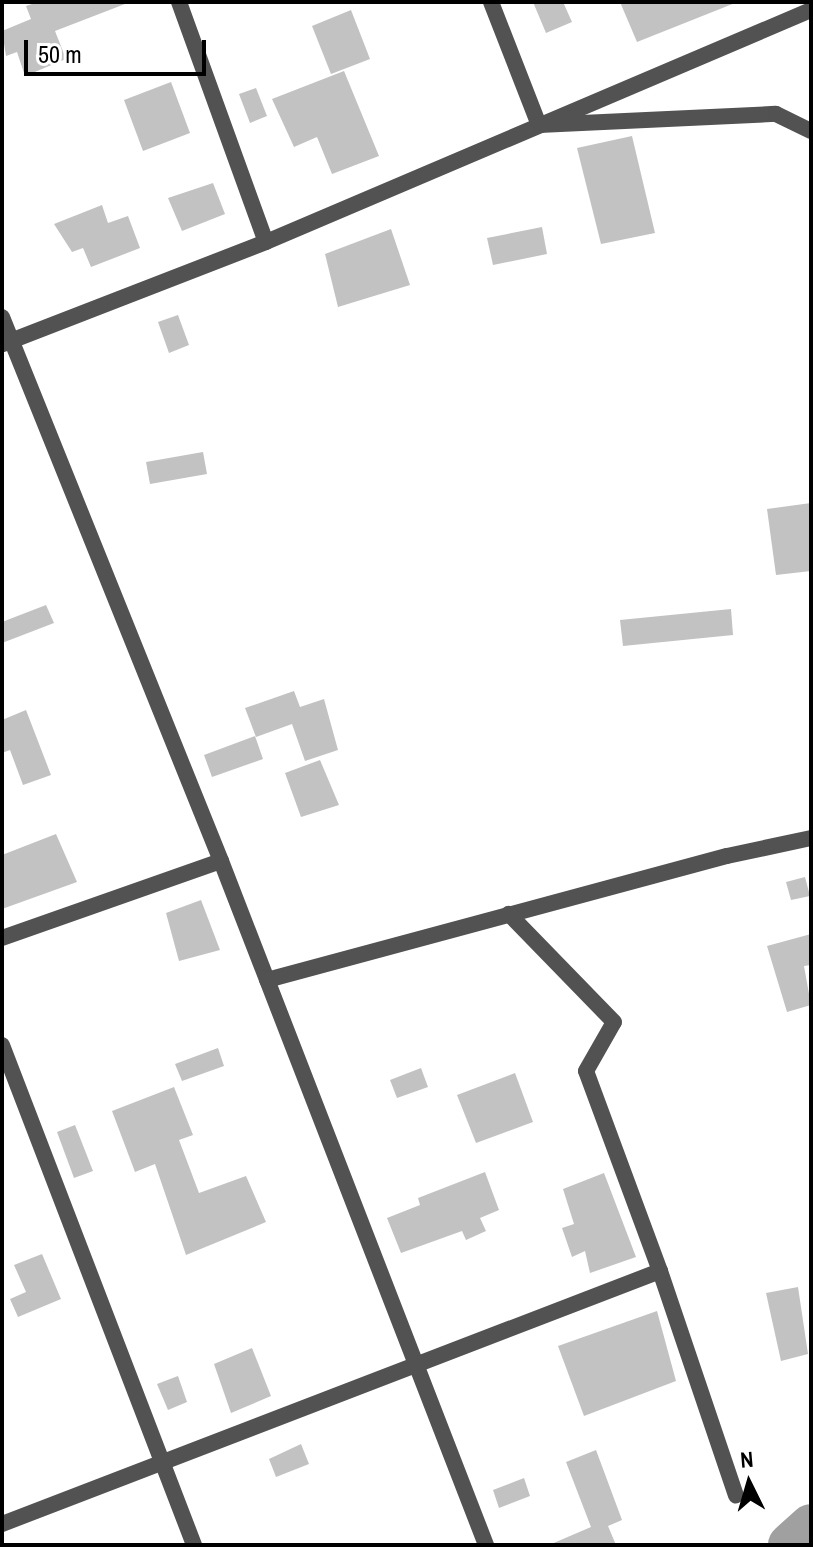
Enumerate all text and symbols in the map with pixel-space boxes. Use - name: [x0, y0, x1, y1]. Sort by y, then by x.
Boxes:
- scale bar: [28, 24, 210, 74]
- text: 50 m: [38, 38, 82, 70]
- north arrow: [709, 1443, 789, 1523]
- text: N: [739, 1444, 755, 1475]

